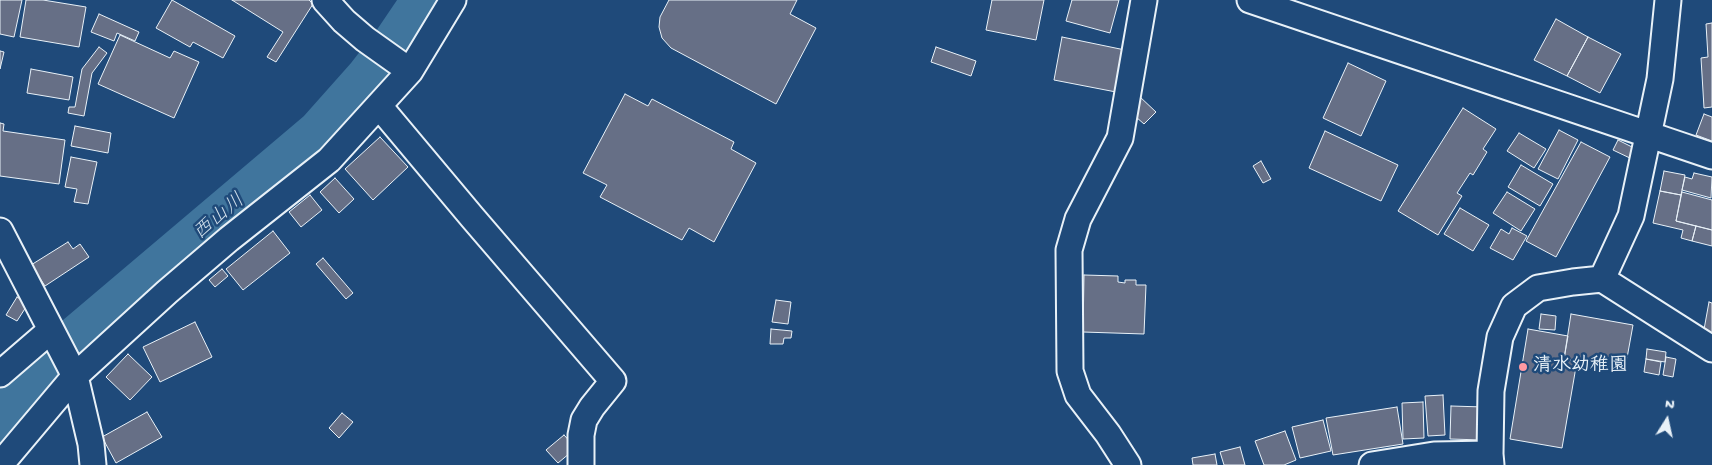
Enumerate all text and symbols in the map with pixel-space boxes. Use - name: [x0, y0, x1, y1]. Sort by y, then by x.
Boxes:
- water label: 西山川: [189, 190, 251, 246]
- place label: 清水幼稚園: [1533, 356, 1628, 378]
- marker: 清水幼稚園: [1517, 361, 1529, 373]
- north arrow: [1642, 395, 1692, 445]
- text: N: [1664, 396, 1676, 414]

